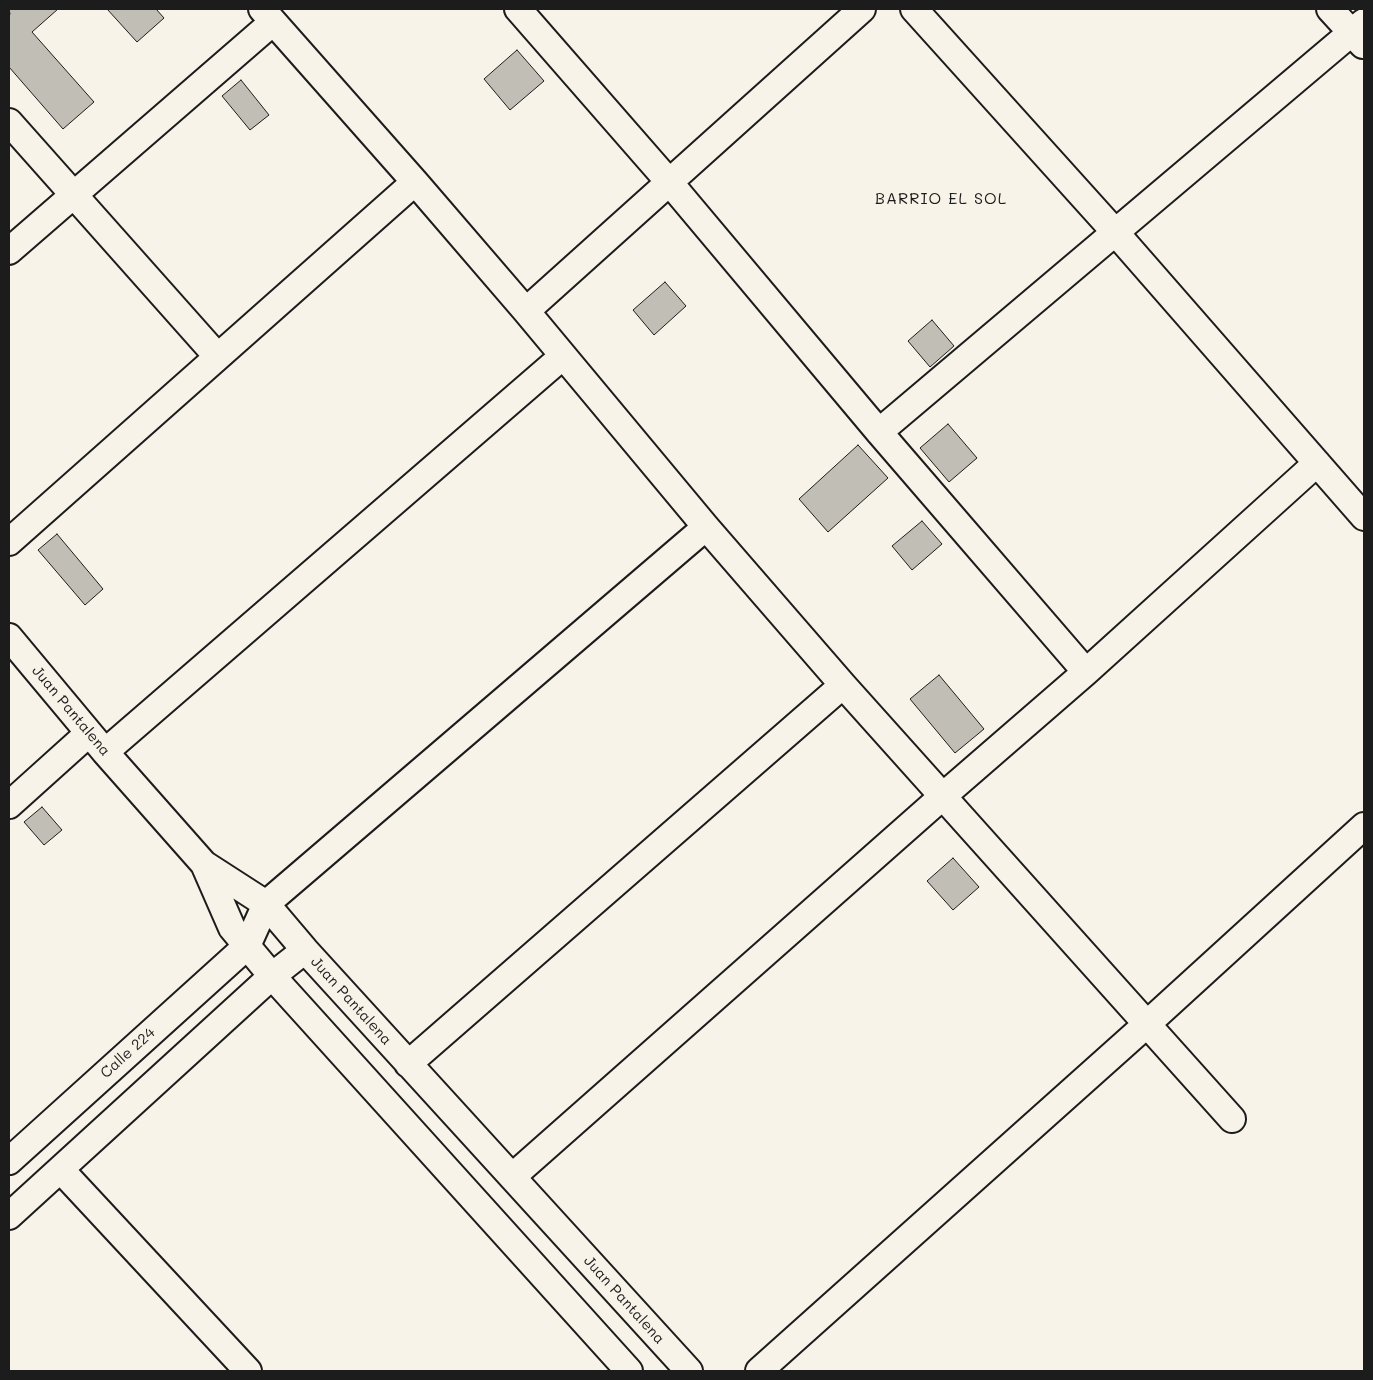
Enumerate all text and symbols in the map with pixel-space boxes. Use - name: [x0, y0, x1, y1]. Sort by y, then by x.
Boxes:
- district label: BARRIO EL SOL: [873, 189, 1009, 209]
- street label: Juan Pantalena: [28, 662, 114, 760]
- street label: Juan Pantalena: [307, 953, 395, 1049]
- street label: Calle 224: [97, 1024, 159, 1082]
- street label: Juan Pantalena: [580, 1252, 668, 1348]

